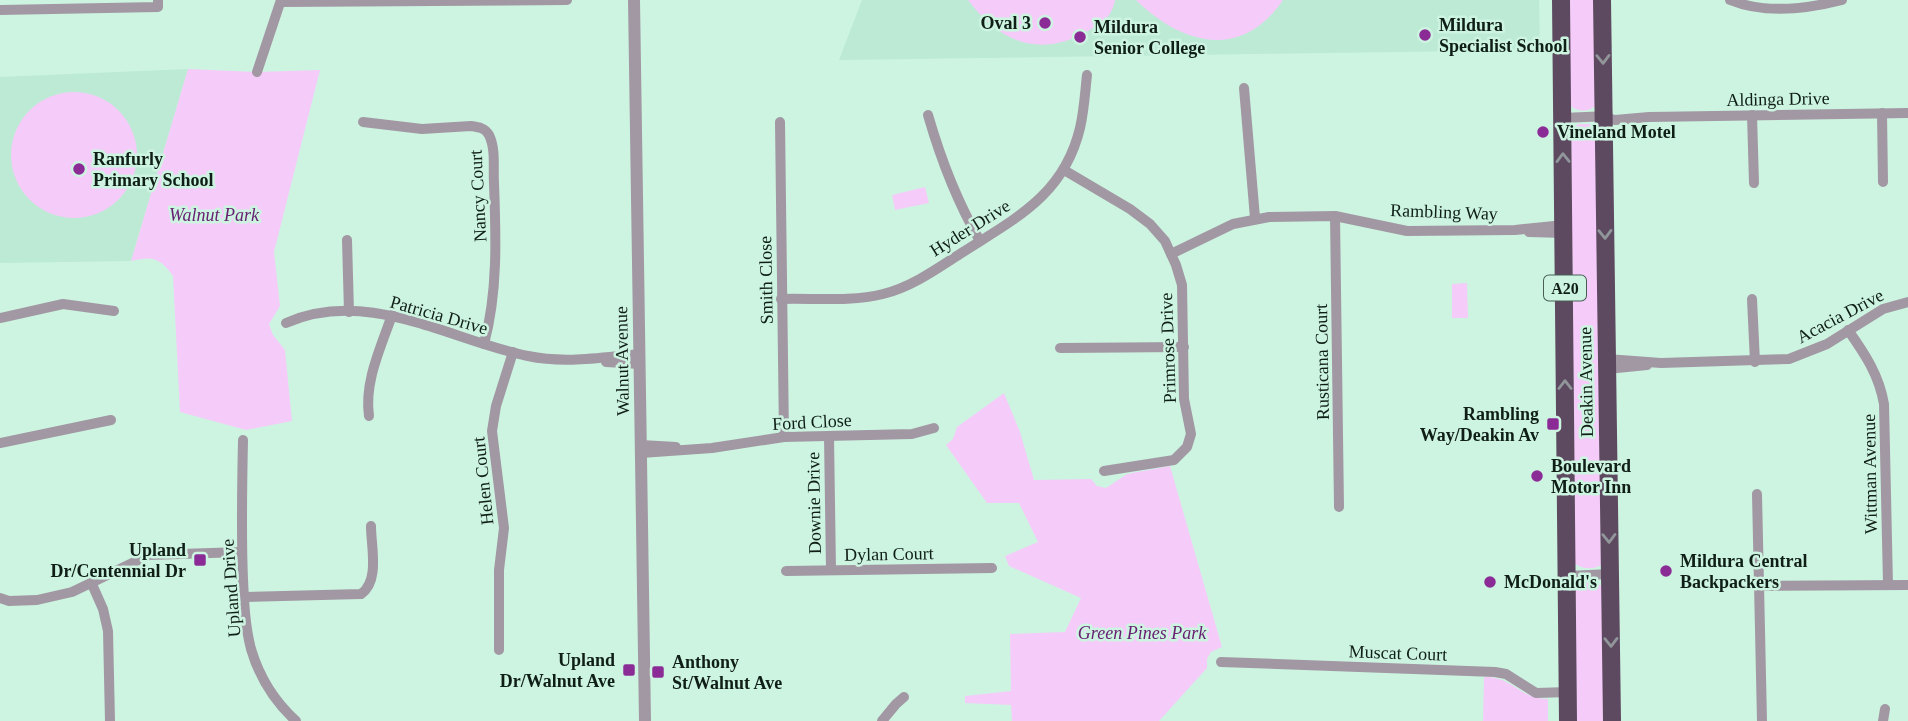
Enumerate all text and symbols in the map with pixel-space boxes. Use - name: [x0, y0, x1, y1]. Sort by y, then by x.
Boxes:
- place label: Oval 3: [980, 13, 1031, 33]
- marker: Oval 3: [1037, 15, 1053, 31]
- place label: Mildura Specialist School: [1439, 15, 1568, 56]
- place label: Mildura Senior College: [1094, 17, 1205, 58]
- marker: Mildura Specialist School: [1417, 27, 1433, 43]
- marker: Mildura Senior College: [1072, 29, 1088, 45]
- one-way arrow: [1595, 53, 1610, 64]
- street label: Aldinga Drive: [1726, 88, 1830, 110]
- place label: Vineland Motel: [1557, 122, 1676, 142]
- marker: Vineland Motel: [1535, 124, 1551, 140]
- place label: Ranfurly Primary School: [93, 149, 213, 190]
- street label: Nancy Court: [466, 149, 490, 243]
- one-way arrow: [1555, 152, 1571, 163]
- marker: Ranfurly Primary School: [71, 161, 87, 177]
- street label: Hyder Drive: [926, 196, 1014, 260]
- street label: Rambling Way: [1390, 200, 1498, 224]
- park label: Walnut Park: [169, 205, 260, 225]
- one-way arrow: [1597, 230, 1613, 240]
- street label: Smith Close: [755, 236, 777, 324]
- road number: A20: [1544, 276, 1586, 300]
- street label: Acacia Drive: [1793, 285, 1887, 347]
- street label: Patricia Drive: [388, 292, 490, 338]
- street label: Primrose Drive: [1156, 292, 1180, 404]
- street label: Rusticana Court: [1311, 304, 1333, 420]
- street label: Walnut Avenue: [611, 306, 633, 416]
- street label: Deakin Avenue: [1575, 327, 1597, 437]
- one-way arrow: [1557, 380, 1573, 390]
- place label: Rambling Way/Deakin Av: [1420, 404, 1539, 445]
- street label: Ford Close: [772, 410, 852, 434]
- street label: Wittman Avenue: [1859, 414, 1881, 534]
- marker: Rambling Way/Deakin Av: [1545, 416, 1561, 432]
- street label: Helen Court: [468, 436, 498, 526]
- street label: Downie Drive: [803, 452, 825, 554]
- place label: Boulevard Motor Inn: [1551, 456, 1631, 497]
- marker: Boulevard Motor Inn: [1529, 468, 1545, 484]
- one-way arrow: [1601, 534, 1617, 544]
- street label: Upland Drive: [218, 538, 244, 638]
- place label: Upland Dr/Centennial Dr: [51, 540, 186, 581]
- street label: Dylan Court: [844, 543, 934, 565]
- place label: Mildura Central Backpackers: [1680, 551, 1808, 592]
- marker: Upland Dr/Centennial Dr: [192, 552, 208, 568]
- marker: Mildura Central Backpackers: [1658, 563, 1674, 579]
- place label: McDonald's: [1504, 572, 1597, 592]
- marker: McDonald's: [1482, 574, 1498, 590]
- park label: Green Pines Park: [1078, 623, 1207, 643]
- one-way arrow: [1603, 638, 1619, 648]
- street label: Muscat Court: [1348, 641, 1448, 665]
- place label: Upland Dr/Walnut Ave: [500, 650, 615, 691]
- place label: Anthony St/Walnut Ave: [672, 652, 782, 693]
- marker: Upland Dr/Walnut Ave: [621, 662, 637, 678]
- marker: Anthony St/Walnut Ave: [650, 664, 666, 680]

